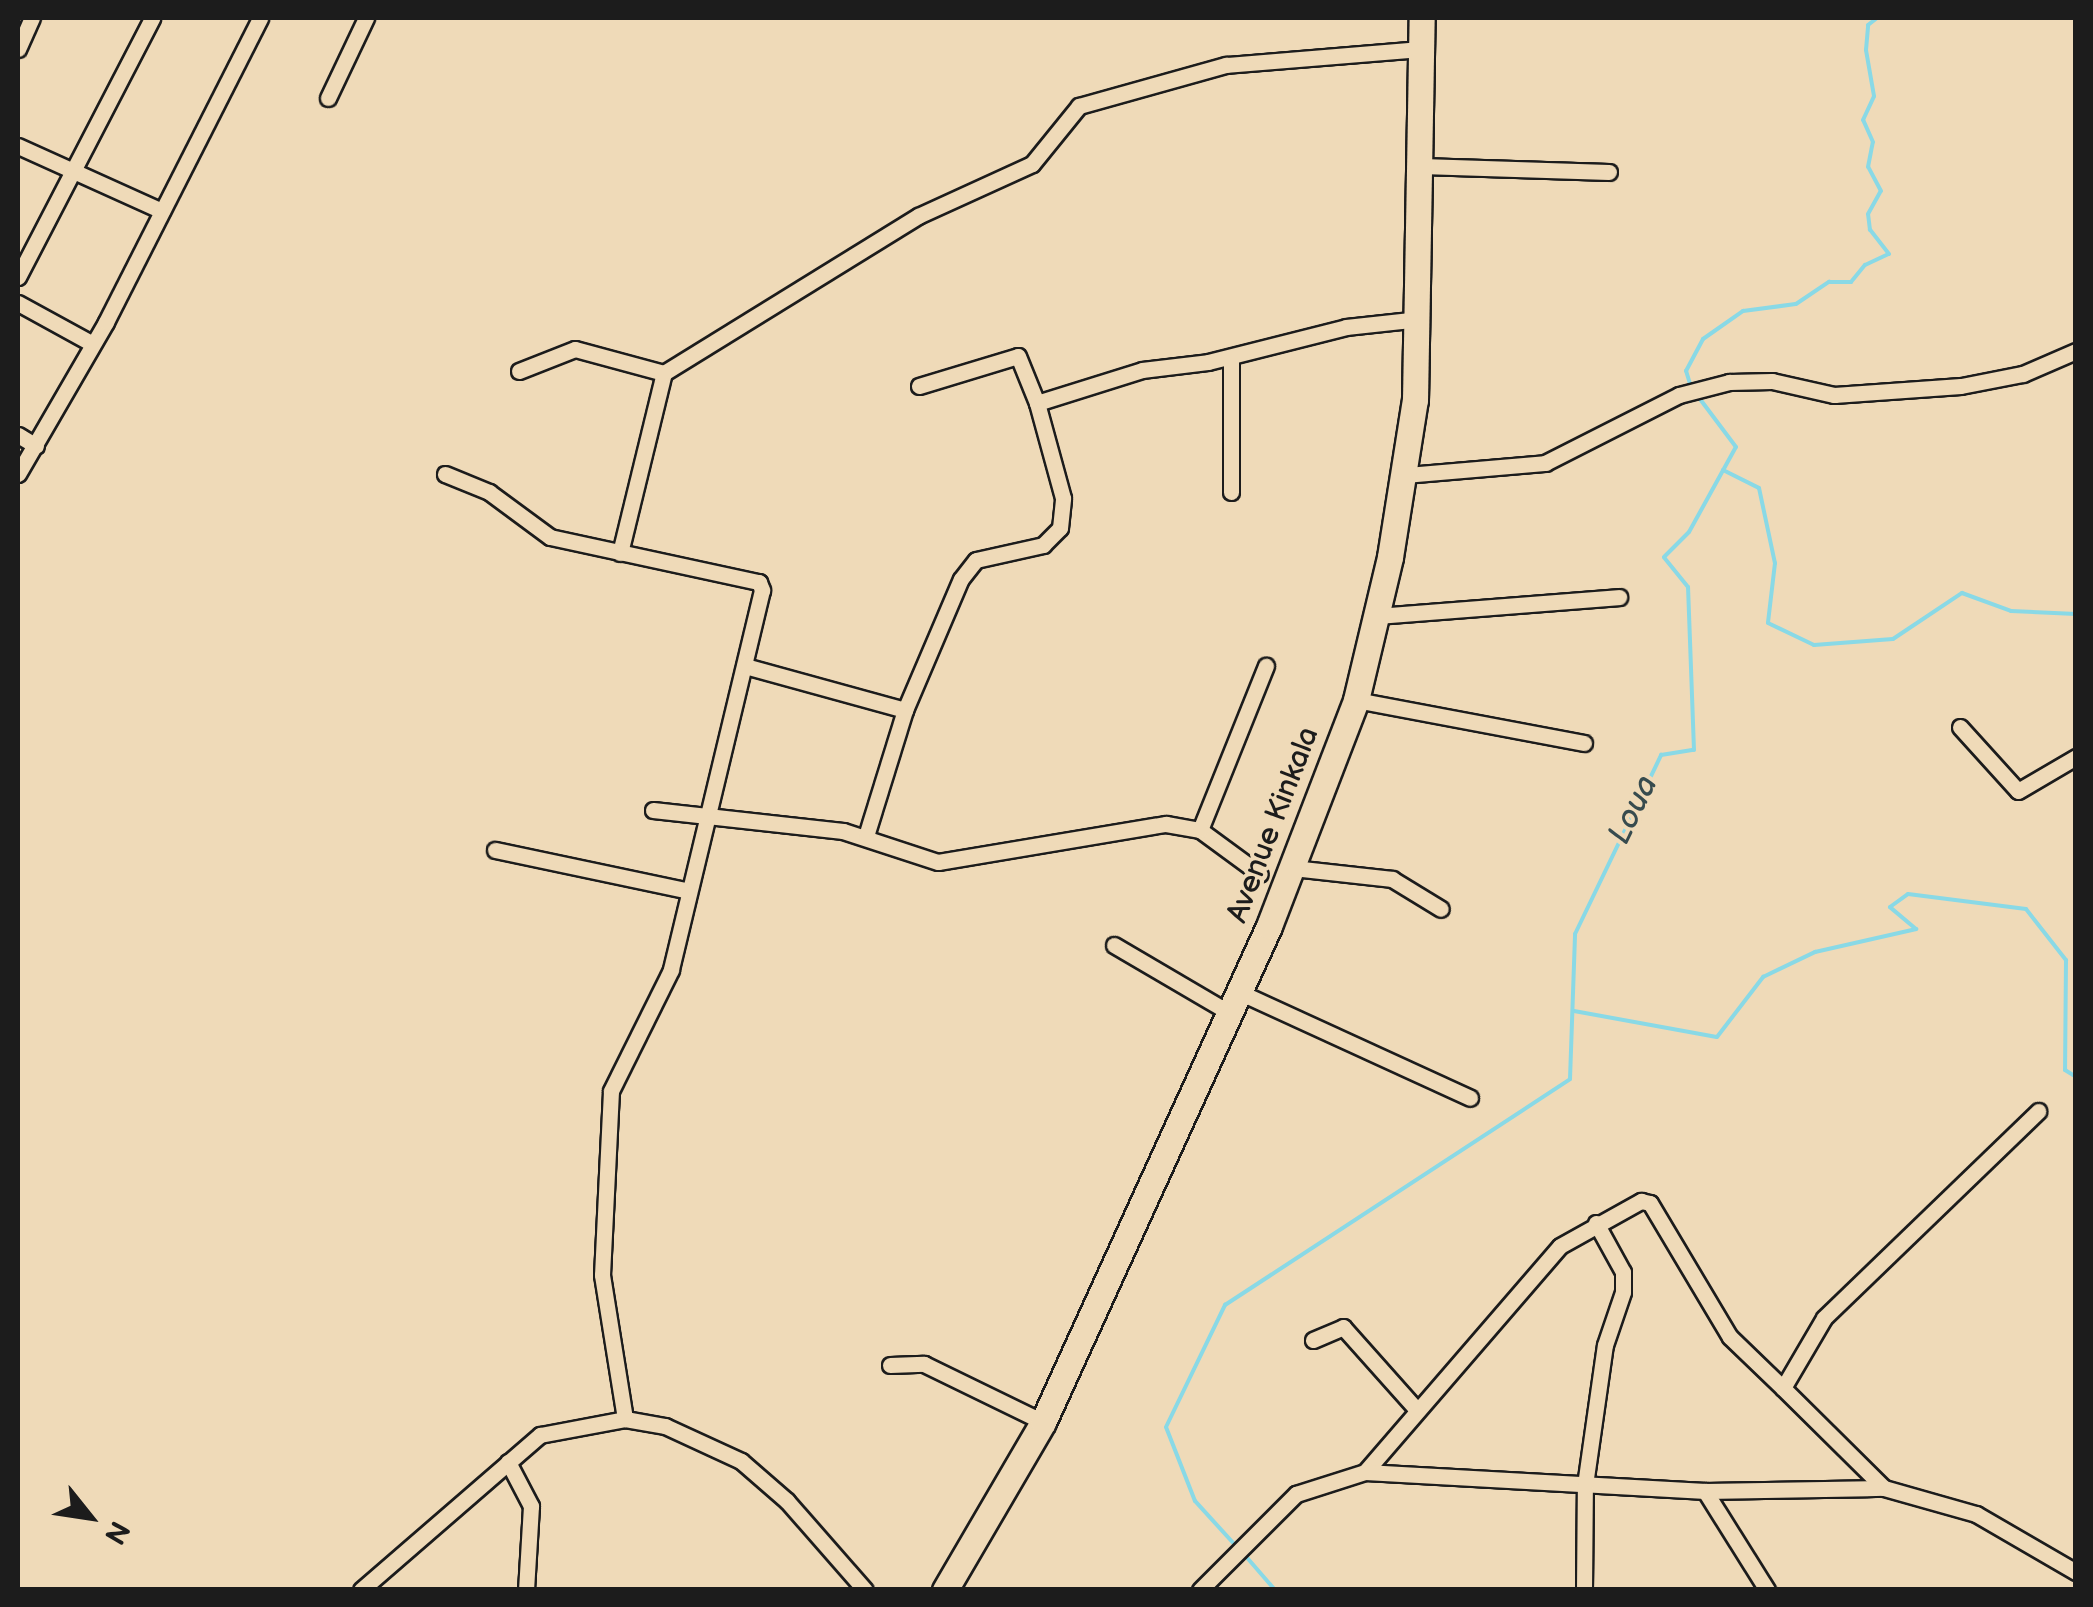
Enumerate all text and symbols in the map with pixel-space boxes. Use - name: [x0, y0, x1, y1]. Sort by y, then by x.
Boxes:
- street label: Avenue Kinkala: [1219, 722, 1327, 928]
- water label: Loua: [1601, 769, 1667, 851]
- north arrow: [40, 1467, 140, 1567]
- text: N: [97, 1515, 136, 1550]

